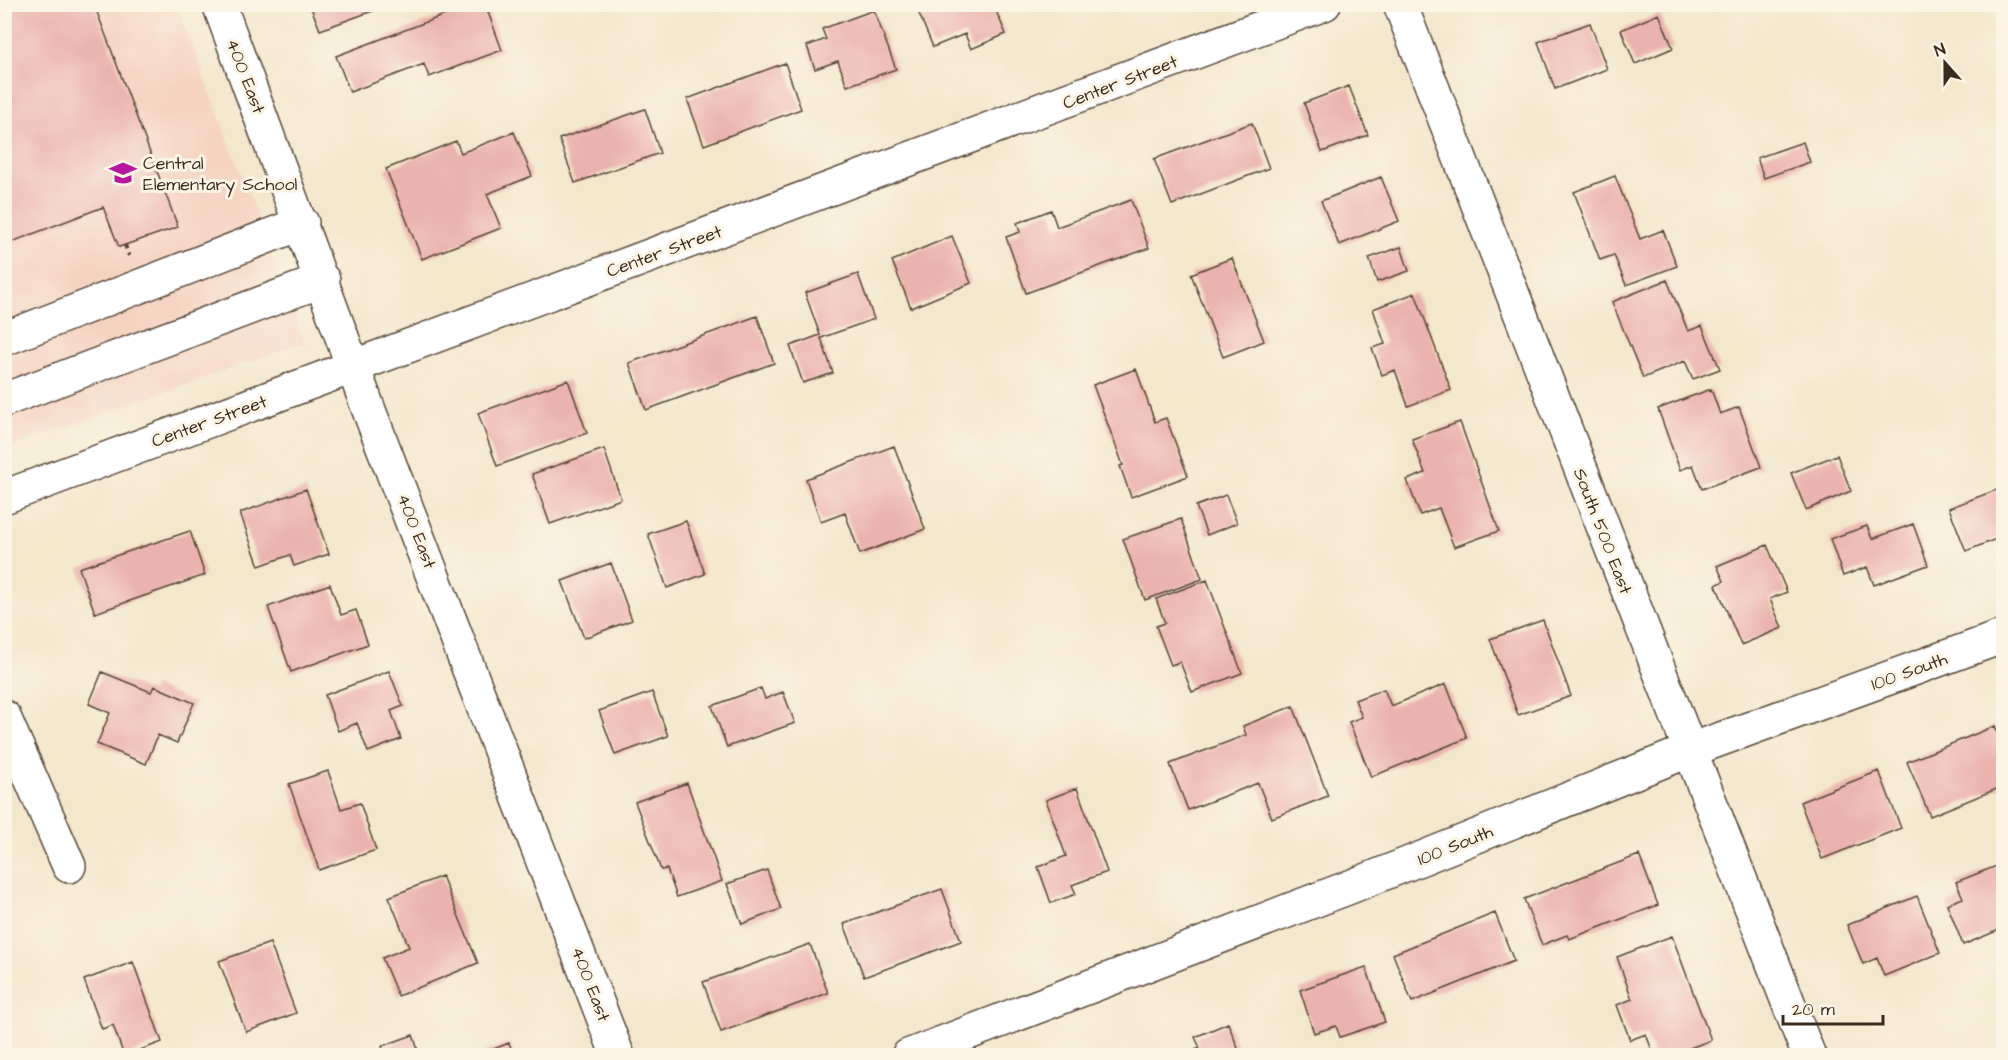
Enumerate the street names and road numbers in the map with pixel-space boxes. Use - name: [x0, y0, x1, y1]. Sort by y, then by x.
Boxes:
- street label: 400 East: [220, 35, 271, 118]
- street label: Center Street: [1059, 49, 1182, 116]
- street label: Center Street: [603, 219, 726, 284]
- street label: Center Street: [148, 389, 271, 454]
- street label: South 500 East: [1567, 465, 1638, 598]
- street label: 400 East: [391, 490, 442, 573]
- street label: 100 South: [1868, 646, 1951, 697]
- street label: 100 South: [1414, 819, 1497, 872]
- street label: 400 East: [565, 943, 616, 1026]

